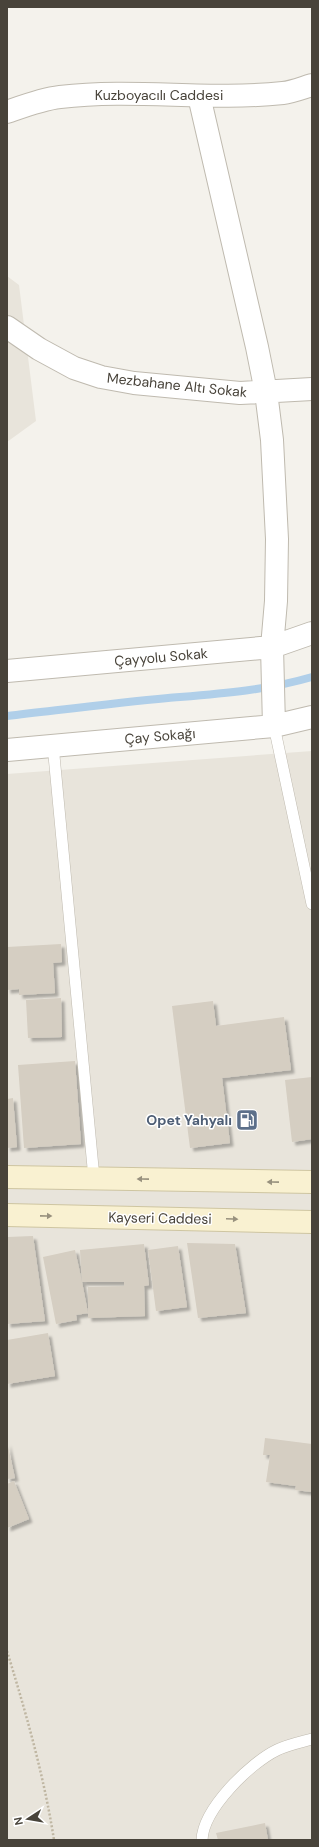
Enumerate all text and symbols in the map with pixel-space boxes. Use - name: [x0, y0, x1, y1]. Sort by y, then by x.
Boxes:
- street label: Kuzboyacılı Caddesi: [95, 86, 223, 104]
- street label: Mezbahane Altı Sokak: [106, 369, 248, 401]
- street label: Çayyolu Sokak: [114, 644, 208, 670]
- street label: Çay Sokağı: [124, 724, 196, 748]
- fuel station icon: Opet Yahyalı: [234, 1107, 260, 1133]
- place label: Opet Yahyalı: [146, 1111, 232, 1129]
- one-way arrow: [136, 1176, 149, 1182]
- one-way arrow: [266, 1179, 279, 1185]
- street label: Kayseri Caddesi: [108, 1208, 212, 1228]
- one-way arrow: [40, 1212, 52, 1219]
- one-way arrow: [226, 1216, 239, 1222]
- north arrow: [8, 1799, 48, 1839]
- text: N: [11, 1816, 26, 1826]

